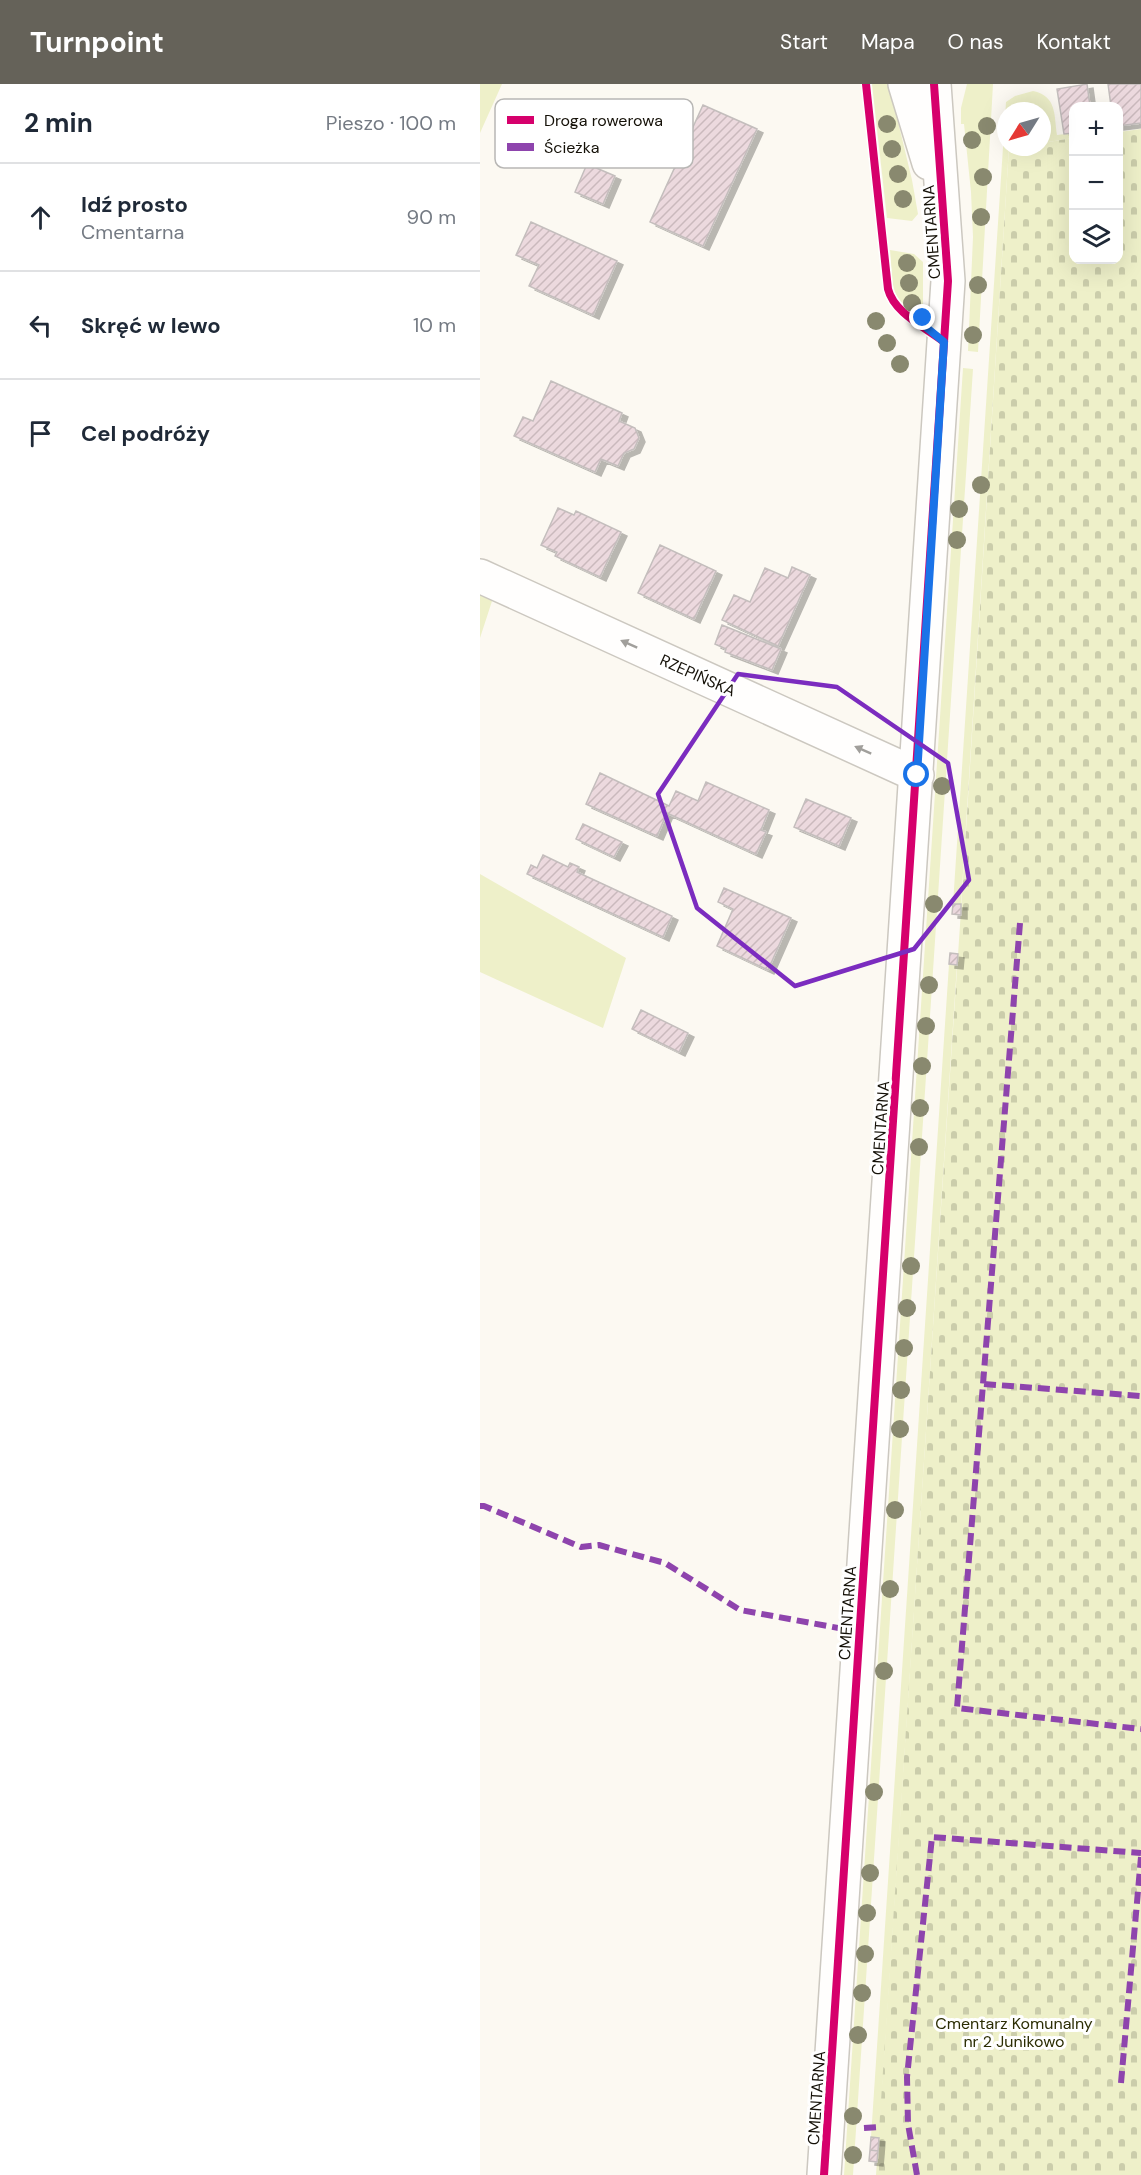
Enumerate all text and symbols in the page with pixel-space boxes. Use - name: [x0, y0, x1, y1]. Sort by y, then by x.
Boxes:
- text: Turnpoint: [30, 24, 164, 61]
- text: Start: [780, 28, 828, 56]
- text: Mapa: [861, 28, 915, 56]
- text: O nas: [948, 28, 1003, 56]
- text: Kontakt: [1036, 28, 1111, 56]
- legend: [495, 99, 693, 168]
- north arrow: [997, 102, 1051, 156]
- map controls: [1069, 102, 1123, 264]
- button: +: [1069, 102, 1123, 156]
- text: 2 min: [24, 106, 93, 140]
- text: Pieszo · 100 m: [326, 110, 456, 136]
- text: Droga rowerowa: [544, 110, 663, 131]
- text: Ścieżka: [544, 137, 599, 158]
- button: −: [1069, 156, 1123, 210]
- street label: CMENTARNA: [918, 184, 945, 280]
- text: Idź prosto: [81, 190, 188, 219]
- icon: ahead: [24, 201, 57, 234]
- text: 90 m: [407, 204, 456, 230]
- button: layers: [1069, 210, 1123, 264]
- text: Cmentarna: [81, 219, 184, 245]
- route end: [909, 304, 935, 330]
- icon: left: [24, 309, 57, 342]
- text: Skręć w lewo: [81, 311, 221, 340]
- text: 10 m: [413, 312, 456, 338]
- icon: arrive: [24, 417, 57, 450]
- text: Cel podróży: [81, 419, 210, 448]
- one-way arrow: [620, 639, 637, 648]
- street label: RZEPIŃSKA: [657, 649, 739, 702]
- one-way arrow: [855, 746, 872, 755]
- route start: [903, 761, 929, 787]
- street label: CMENTARNA: [867, 1080, 894, 1176]
- street label: CMENTARNA: [834, 1565, 861, 1661]
- park label: Cmentarz Komunalny nr 2 Junikowo: [935, 2013, 1093, 2052]
- street label: CMENTARNA: [803, 2050, 830, 2146]

